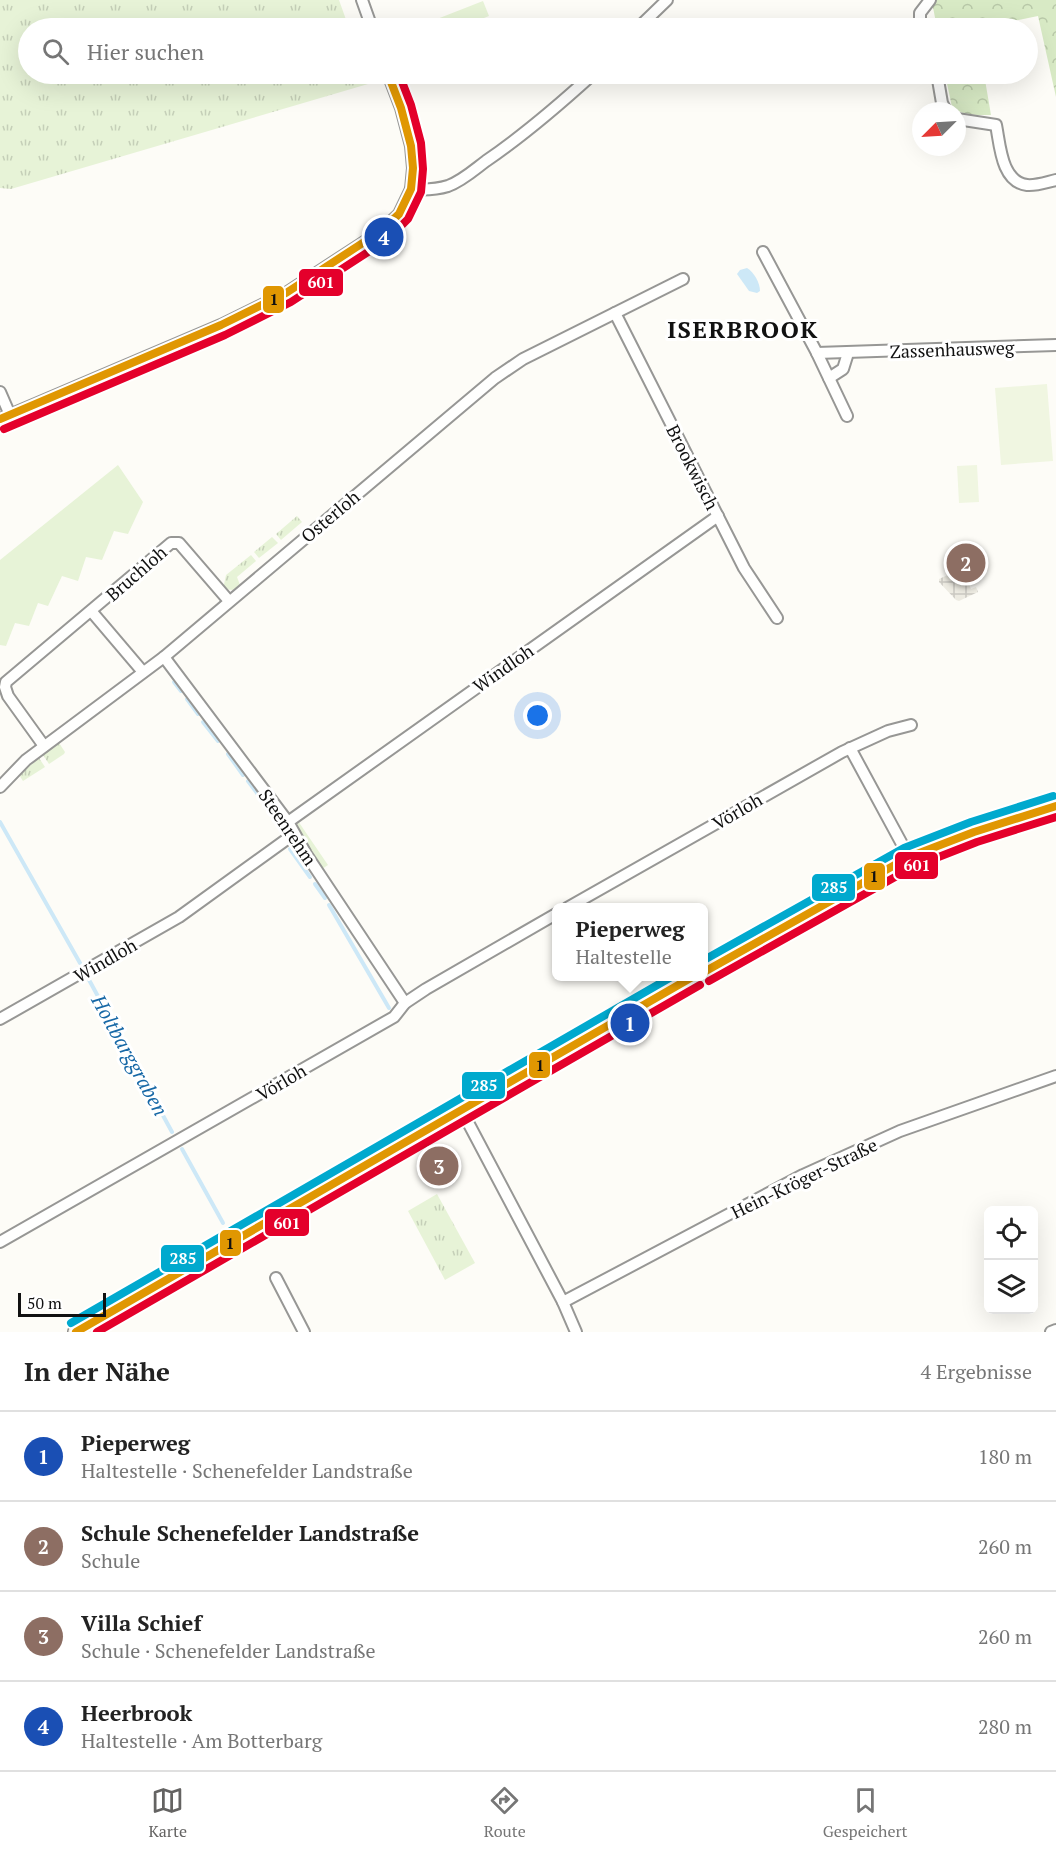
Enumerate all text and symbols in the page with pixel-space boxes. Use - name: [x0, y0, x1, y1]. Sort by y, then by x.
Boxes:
- search box: [18, 18, 1038, 84]
- icon: search: [39, 35, 72, 68]
- text: Hier suchen: [87, 37, 204, 66]
- north arrow: [912, 102, 966, 156]
- pin: 4: [364, 214, 404, 260]
- line badge: 601: [298, 268, 344, 297]
- text: 601: [307, 271, 335, 293]
- line badge: 1: [262, 285, 285, 314]
- text: 1: [269, 288, 279, 310]
- district label: ISERBROOK: [667, 313, 819, 345]
- street label: Zassenhausweg: [889, 335, 1015, 363]
- street label: Brookwisch: [661, 420, 725, 514]
- street label: Osterloh: [296, 484, 365, 548]
- street label: Bruchloh: [100, 540, 172, 606]
- pin: 2: [946, 540, 986, 586]
- street label: Windloh: [468, 638, 538, 698]
- your location: [523, 701, 552, 730]
- street label: Steenrehm: [254, 784, 323, 870]
- street label: Vörloh: [708, 787, 767, 835]
- line badge: 601: [894, 851, 939, 880]
- text: 601: [903, 854, 931, 876]
- line badge: 1: [863, 862, 886, 891]
- text: 1: [869, 865, 879, 887]
- line badge: 285: [811, 873, 856, 902]
- text: 285: [820, 876, 848, 898]
- popup: [552, 903, 708, 981]
- text: Pieperweg: [575, 914, 685, 943]
- street label: Windloh: [69, 932, 141, 988]
- text: Haltestelle: [575, 943, 672, 970]
- water label: Holtbarggraben: [85, 989, 175, 1121]
- pin: 1: [610, 1000, 650, 1046]
- line badge: 1: [528, 1051, 551, 1079]
- text: 1: [535, 1054, 545, 1076]
- street label: Vörloh: [252, 1058, 311, 1106]
- line badge: 285: [461, 1071, 506, 1100]
- text: 285: [470, 1074, 498, 1096]
- street label: Hein-Kröger-Straße: [727, 1132, 881, 1224]
- pin: 3: [420, 1144, 458, 1188]
- map controls: [984, 1206, 1038, 1314]
- button: locate: [984, 1206, 1038, 1260]
- line badge: 601: [264, 1208, 310, 1237]
- text: 601: [273, 1212, 301, 1234]
- line badge: 1: [219, 1229, 242, 1257]
- text: 1: [225, 1232, 235, 1254]
- line badge: 285: [160, 1244, 205, 1273]
- text: 285: [169, 1247, 197, 1269]
- button: layers: [984, 1260, 1038, 1314]
- scale bar: [18, 1290, 106, 1318]
- text: 50 m: [27, 1292, 62, 1314]
- text: In der Nähe: [24, 1354, 170, 1388]
- text: 4 Ergebnisse: [920, 1358, 1032, 1385]
- text: Pieperweg: [81, 1428, 190, 1457]
- text: 1: [38, 1443, 49, 1470]
- text: 180 m: [978, 1443, 1032, 1470]
- text: Haltestelle · Schenefelder Landstraße: [81, 1457, 413, 1484]
- text: Schule Schenefelder Landstraße: [81, 1518, 419, 1547]
- text: 2: [38, 1533, 49, 1560]
- text: 260 m: [978, 1533, 1032, 1560]
- text: Schule: [81, 1547, 140, 1574]
- text: Villa Schief: [81, 1608, 202, 1637]
- text: 3: [38, 1623, 49, 1650]
- text: 260 m: [978, 1623, 1032, 1650]
- text: Schule · Schenefelder Landstraße: [81, 1637, 376, 1664]
- text: Heerbrook: [81, 1698, 192, 1727]
- text: 4: [38, 1713, 49, 1740]
- text: 280 m: [978, 1713, 1032, 1740]
- text: Haltestelle · Am Botterbarg: [81, 1727, 322, 1754]
- tab: Karte: [148, 1784, 187, 1842]
- tab: Route: [484, 1784, 526, 1842]
- tab: Gespeichert: [823, 1784, 908, 1842]

